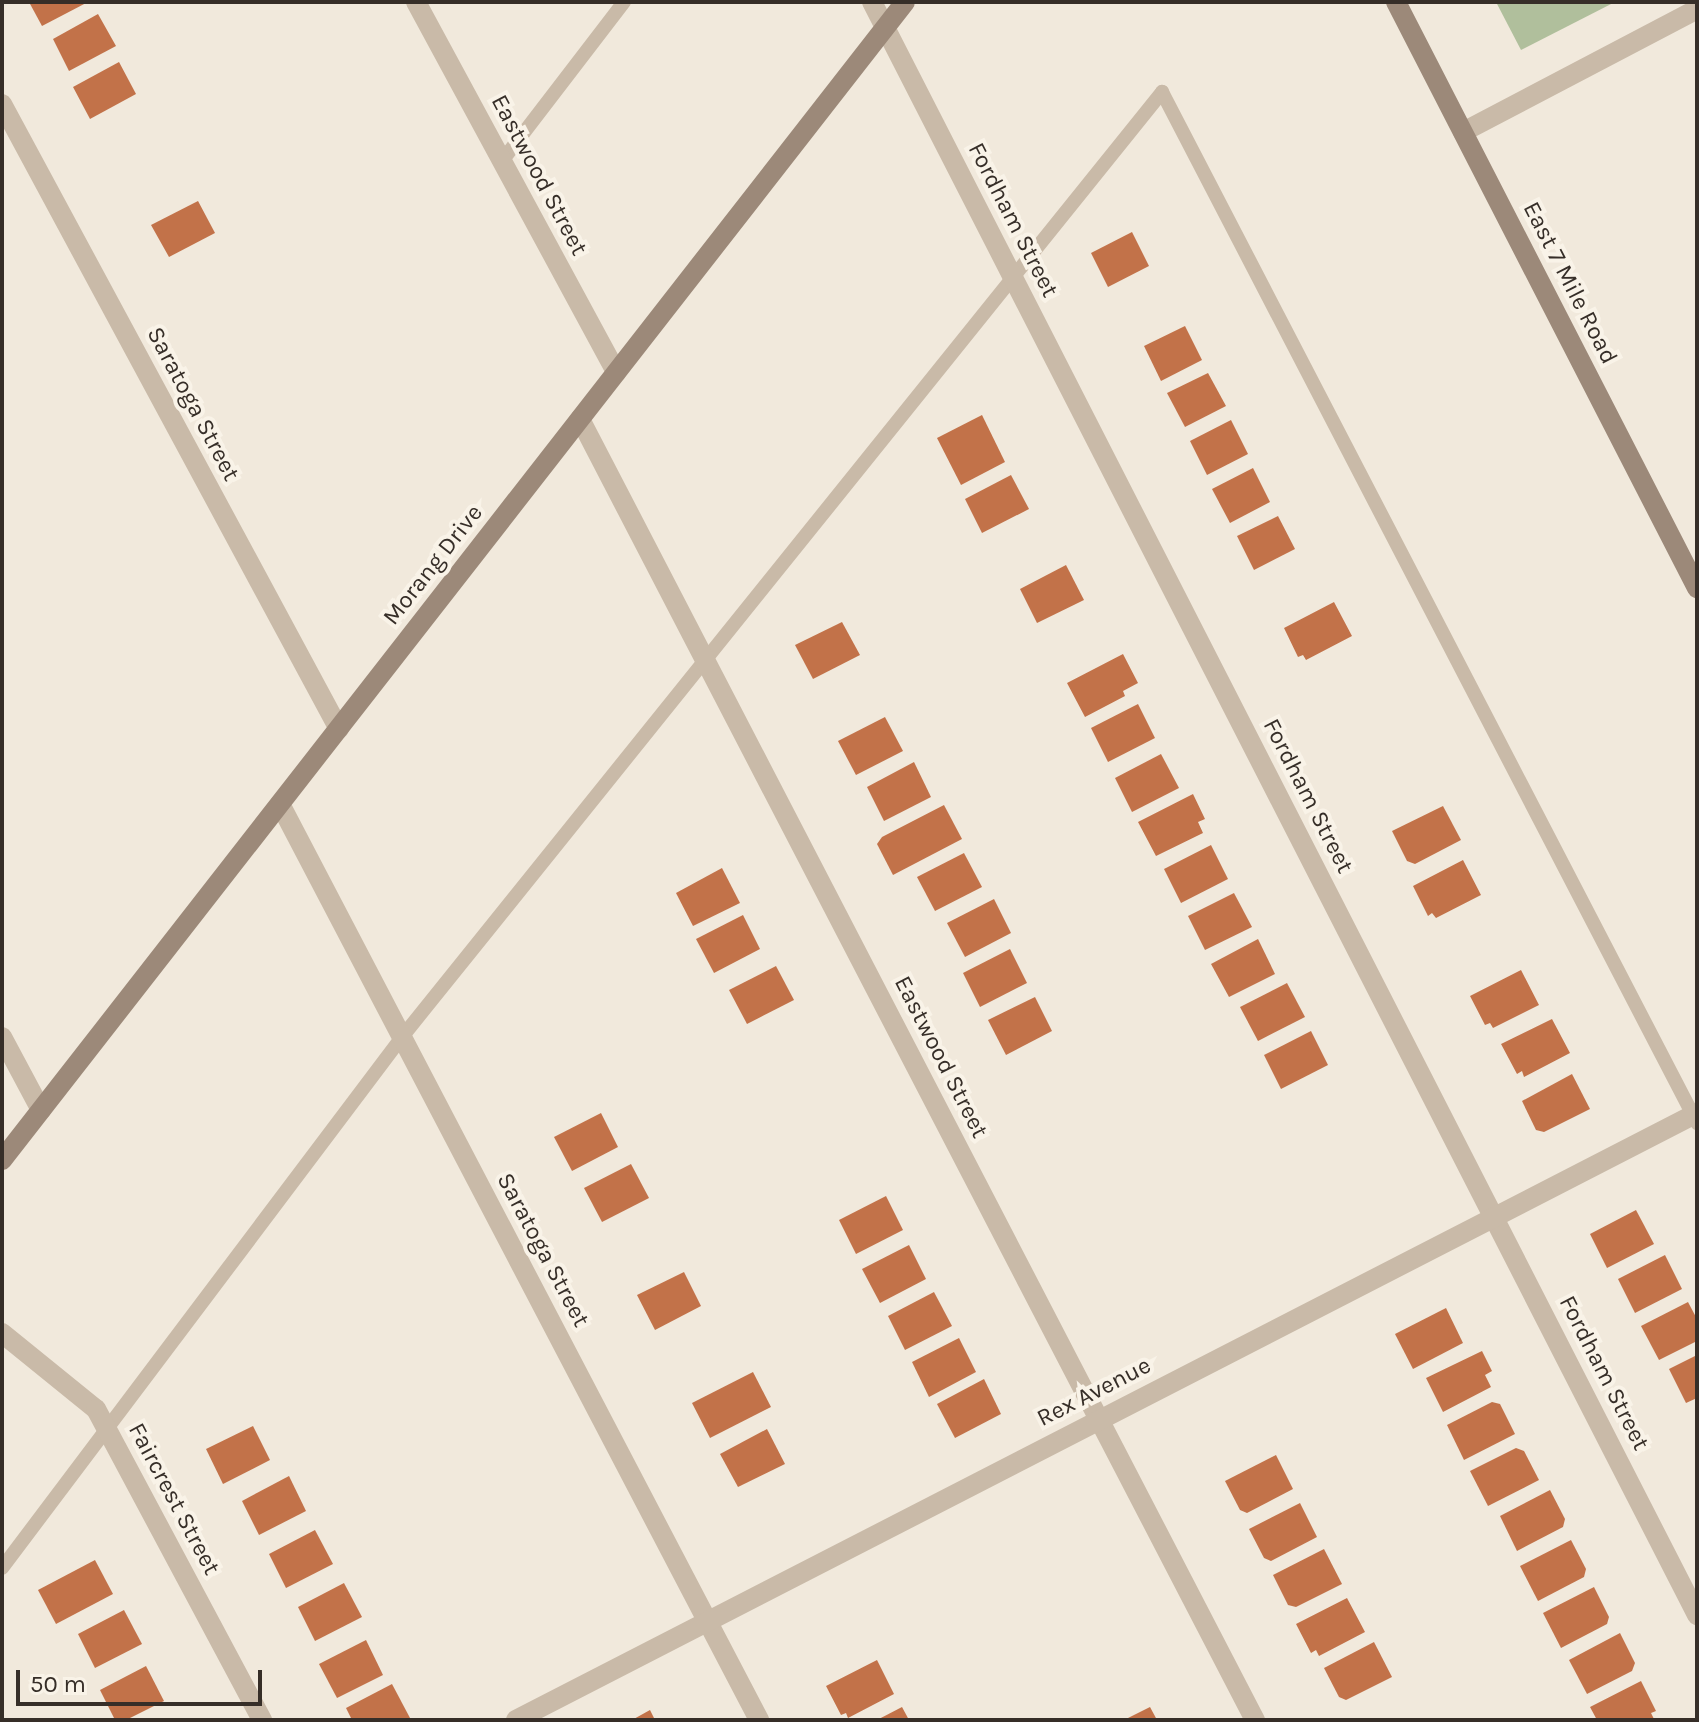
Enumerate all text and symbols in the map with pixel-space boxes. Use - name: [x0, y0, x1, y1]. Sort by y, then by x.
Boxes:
- street label: Eastwood Street: [485, 90, 593, 260]
- street label: Fordham Street: [962, 138, 1064, 302]
- street label: East 7 Mile Road: [1517, 197, 1623, 369]
- street label: Saratoga Street: [140, 322, 246, 486]
- street label: Morang Drive: [377, 499, 489, 631]
- street label: Fordham Street: [1257, 714, 1359, 878]
- street label: Eastwood Street: [888, 971, 994, 1143]
- street label: Saratoga Street: [490, 1168, 596, 1332]
- street label: Fordham Street: [1553, 1291, 1655, 1455]
- street label: Rex Avenue: [1032, 1351, 1156, 1433]
- street label: Faircrest Street: [122, 1418, 226, 1580]
- scale bar: [20, 1654, 266, 1704]
- text: 50 m: [30, 1670, 86, 1698]

